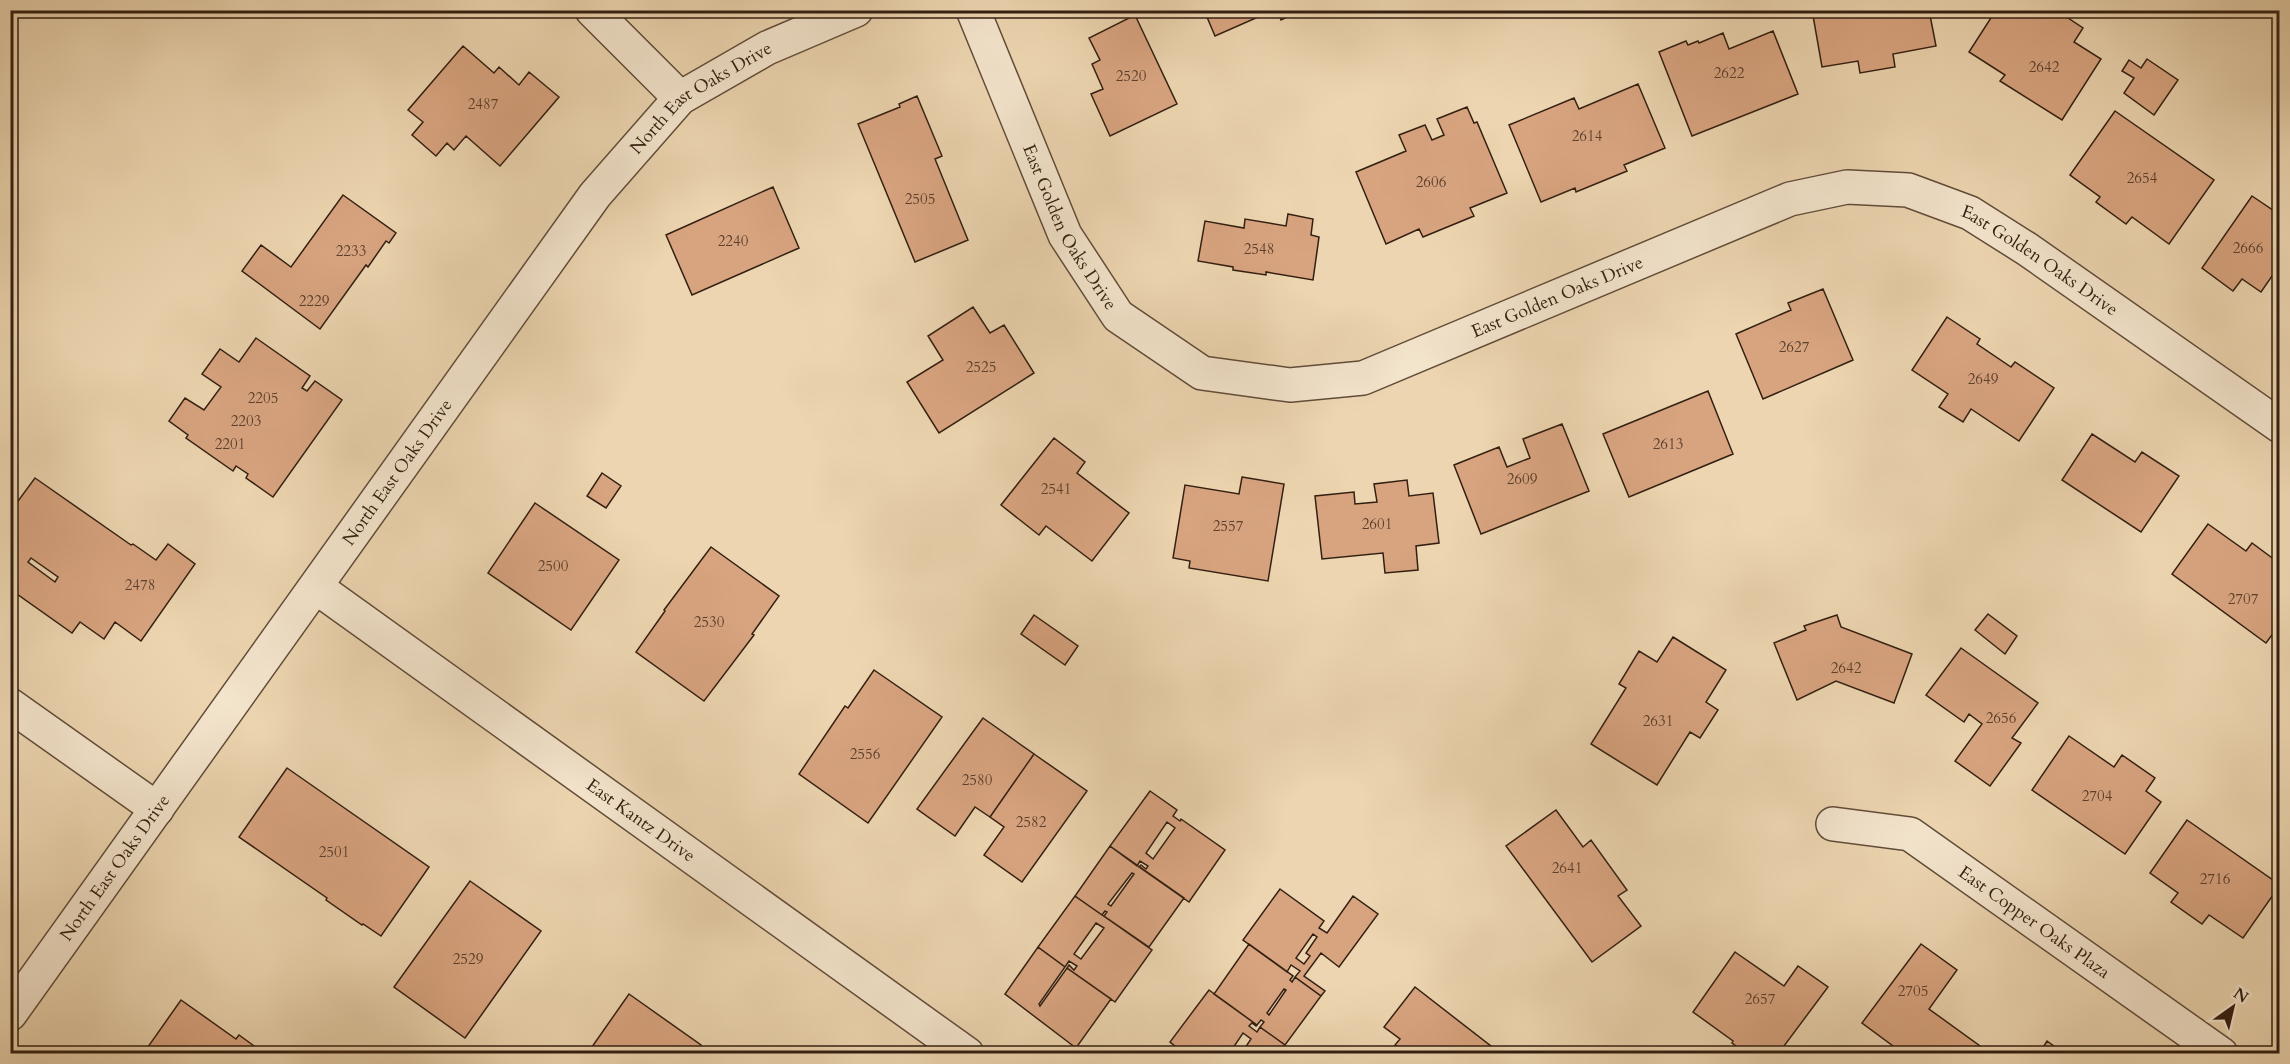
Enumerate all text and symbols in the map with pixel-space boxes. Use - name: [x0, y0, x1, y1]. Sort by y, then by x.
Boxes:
- street label: North East Oaks Drive: [624, 35, 776, 160]
- house number: 2642: [2029, 57, 2060, 77]
- house number: 2622: [1714, 63, 1745, 83]
- house number: 2520: [1116, 66, 1147, 86]
- house number: 2487: [468, 94, 499, 114]
- house number: 2614: [1572, 126, 1603, 146]
- street label: East Golden Oaks Drive: [1017, 140, 1123, 315]
- house number: 2654: [2127, 168, 2158, 188]
- house number: 2606: [1416, 172, 1447, 192]
- house number: 2505: [905, 189, 935, 209]
- street label: East Golden Oaks Drive: [1958, 198, 2123, 322]
- house number: 2240: [718, 231, 749, 251]
- house number: 2666: [2233, 238, 2264, 258]
- house number: 2548: [1244, 239, 1274, 259]
- house number: 2233: [336, 241, 366, 261]
- street label: East Golden Oaks Drive: [1467, 249, 1647, 344]
- house number: 2229: [299, 291, 330, 311]
- house number: 2627: [1779, 337, 1810, 357]
- house number: 2525: [966, 357, 996, 377]
- house number: 2649: [1968, 369, 1999, 389]
- house number: 2205: [248, 388, 278, 408]
- street label: North East Oaks Drive: [336, 394, 458, 551]
- house number: 2203: [231, 411, 261, 431]
- house number: 2201: [215, 434, 245, 454]
- house number: 2613: [1653, 434, 1683, 454]
- house number: 2609: [1507, 469, 1538, 489]
- house number: 2541: [1041, 479, 1071, 499]
- house number: 2601: [1362, 514, 1392, 534]
- house number: 2557: [1213, 516, 1244, 536]
- house number: 2500: [538, 556, 569, 576]
- house number: 2478: [125, 575, 155, 595]
- house number: 2707: [2228, 589, 2259, 609]
- house number: 2530: [694, 612, 725, 632]
- house number: 2642: [1831, 658, 1862, 678]
- house number: 2656: [1986, 708, 2017, 728]
- house number: 2631: [1643, 711, 1673, 731]
- house number: 2556: [850, 744, 881, 764]
- house number: 2580: [962, 770, 993, 790]
- street label: East Kantz Drive: [581, 772, 701, 868]
- house number: 2704: [2082, 786, 2113, 806]
- street label: North East Oaks Drive: [54, 789, 176, 946]
- house number: 2582: [1016, 812, 1047, 832]
- house number: 2501: [319, 842, 349, 862]
- house number: 2641: [1552, 858, 1582, 878]
- street label: East Copper Oaks Plaza: [1953, 860, 2115, 984]
- house number: 2716: [2200, 869, 2231, 889]
- house number: 2529: [453, 949, 484, 969]
- north arrow: [2203, 977, 2263, 1037]
- house number: 2705: [1898, 981, 1928, 1001]
- text: N: [2229, 982, 2253, 1008]
- house number: 2657: [1745, 989, 1776, 1009]

